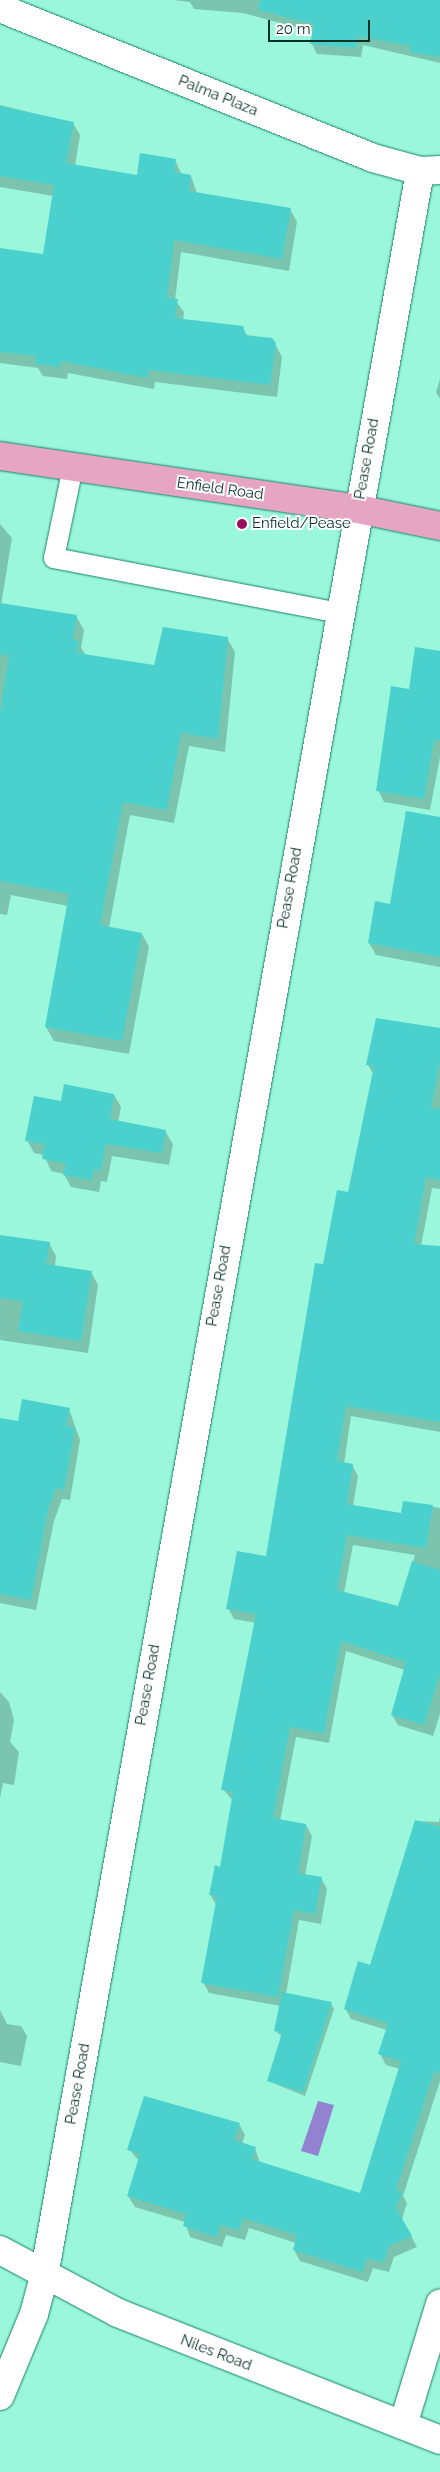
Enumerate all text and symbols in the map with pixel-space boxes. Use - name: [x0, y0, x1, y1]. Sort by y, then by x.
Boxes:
- scale bar: [270, 10, 372, 42]
- text: 20 m: [276, 20, 311, 38]
- street label: Palma Plaza: [175, 72, 261, 120]
- street label: Pease Road: [351, 417, 383, 501]
- street label: Enfield Road: [176, 474, 264, 504]
- place label: Enfield/Pease: [252, 515, 351, 533]
- marker: Enfield/Pease: [236, 518, 248, 530]
- street label: Pease Road: [274, 846, 306, 930]
- street label: Pease Road: [203, 1244, 235, 1328]
- street label: Pease Road: [132, 1643, 164, 1727]
- street label: Pease Road: [62, 2042, 94, 2126]
- street label: Niles Road: [178, 2331, 254, 2375]

